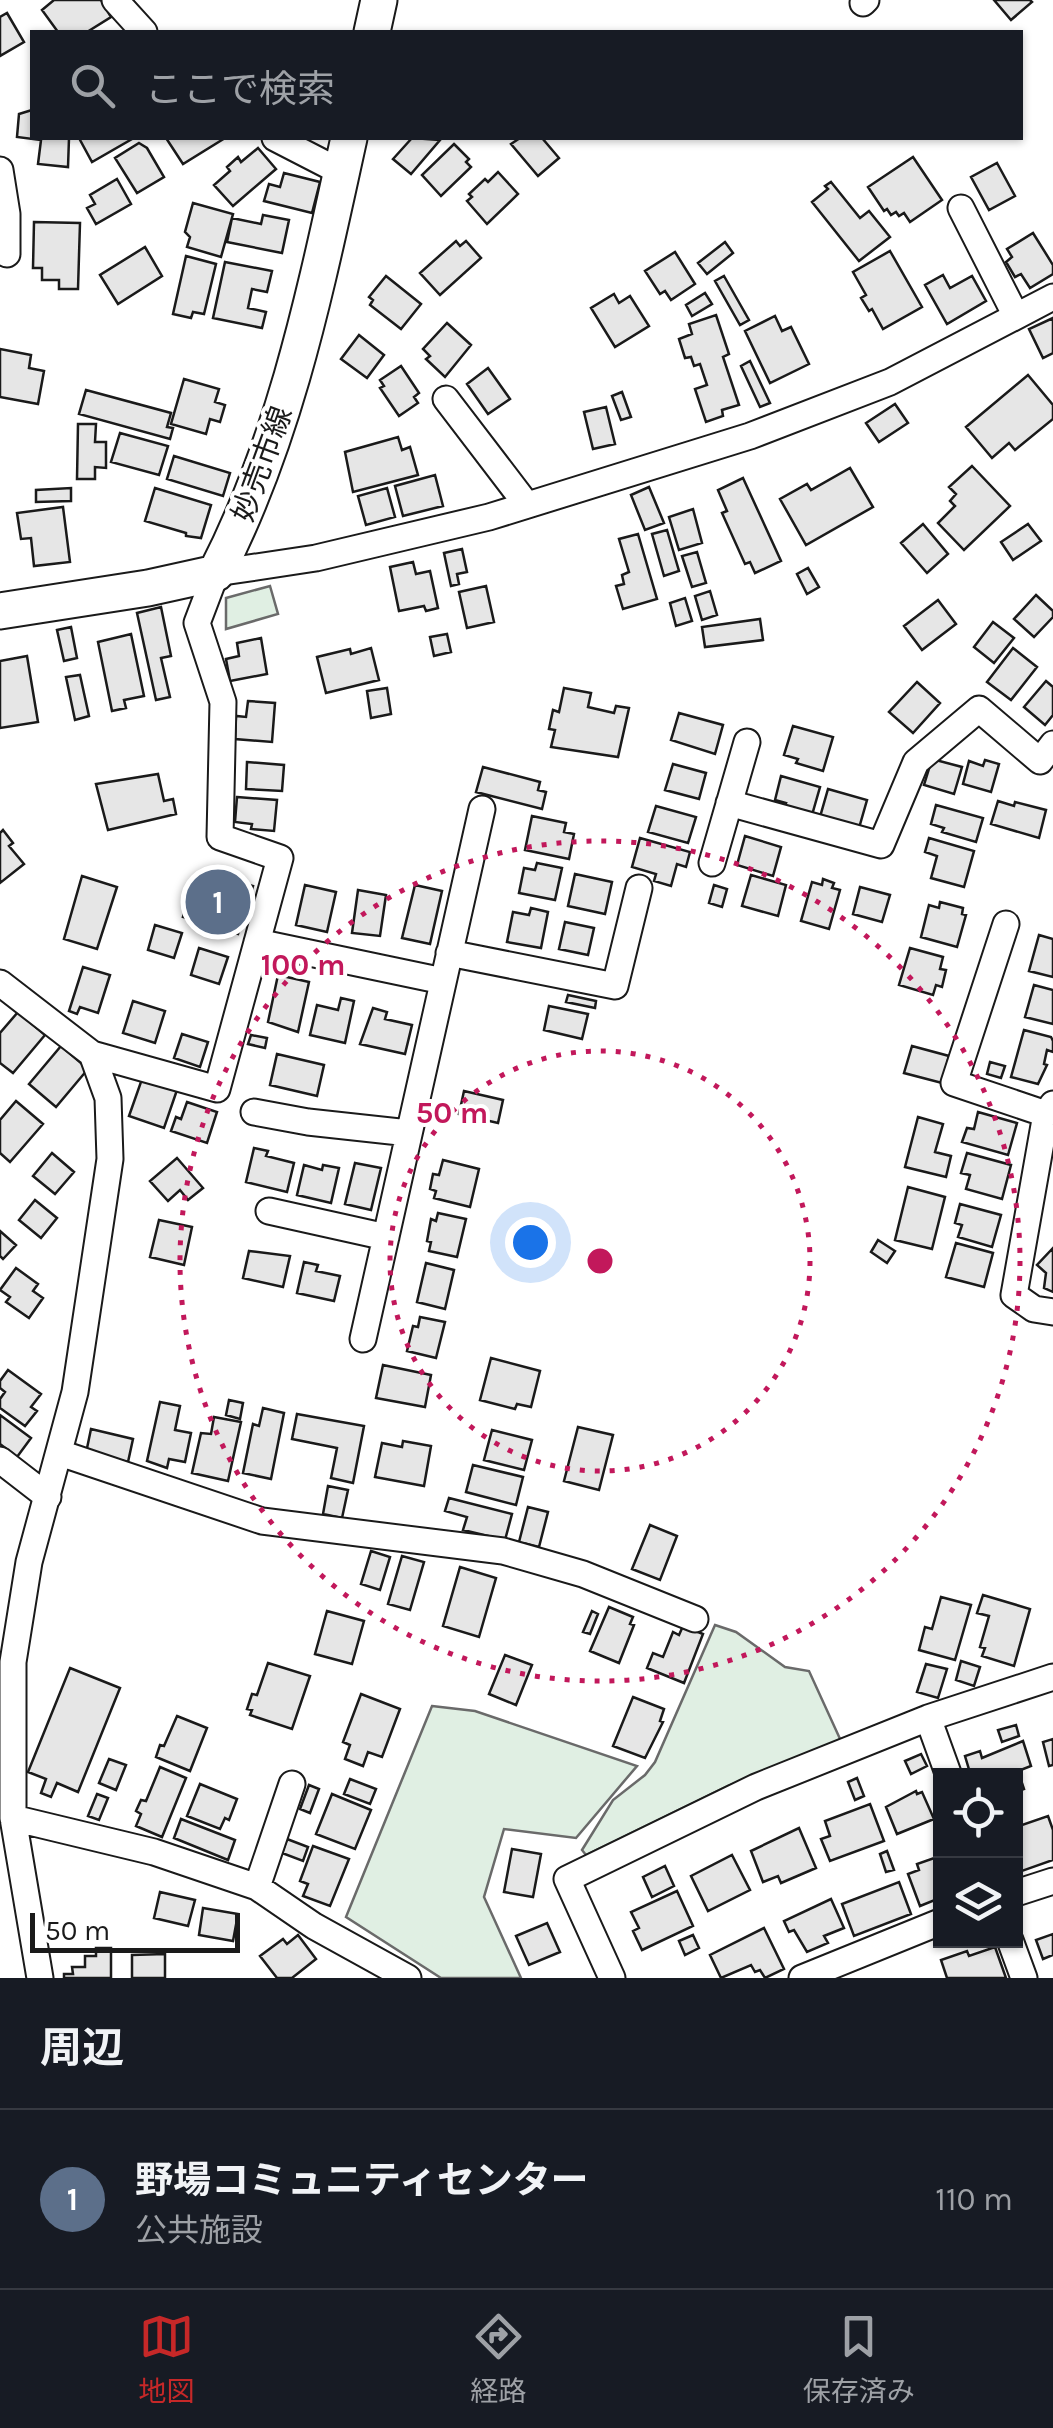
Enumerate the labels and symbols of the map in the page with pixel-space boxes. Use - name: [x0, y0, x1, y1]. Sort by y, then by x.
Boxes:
- street label: 妙売市線: [225, 401, 299, 527]
- pin: 1: [186, 864, 250, 940]
- text: 100 m: [261, 947, 345, 983]
- text: 50 m: [416, 1095, 488, 1131]
- your location: [505, 1217, 556, 1268]
- centre of rings: [582, 1243, 618, 1279]
- scale bar: [30, 1908, 240, 1952]

